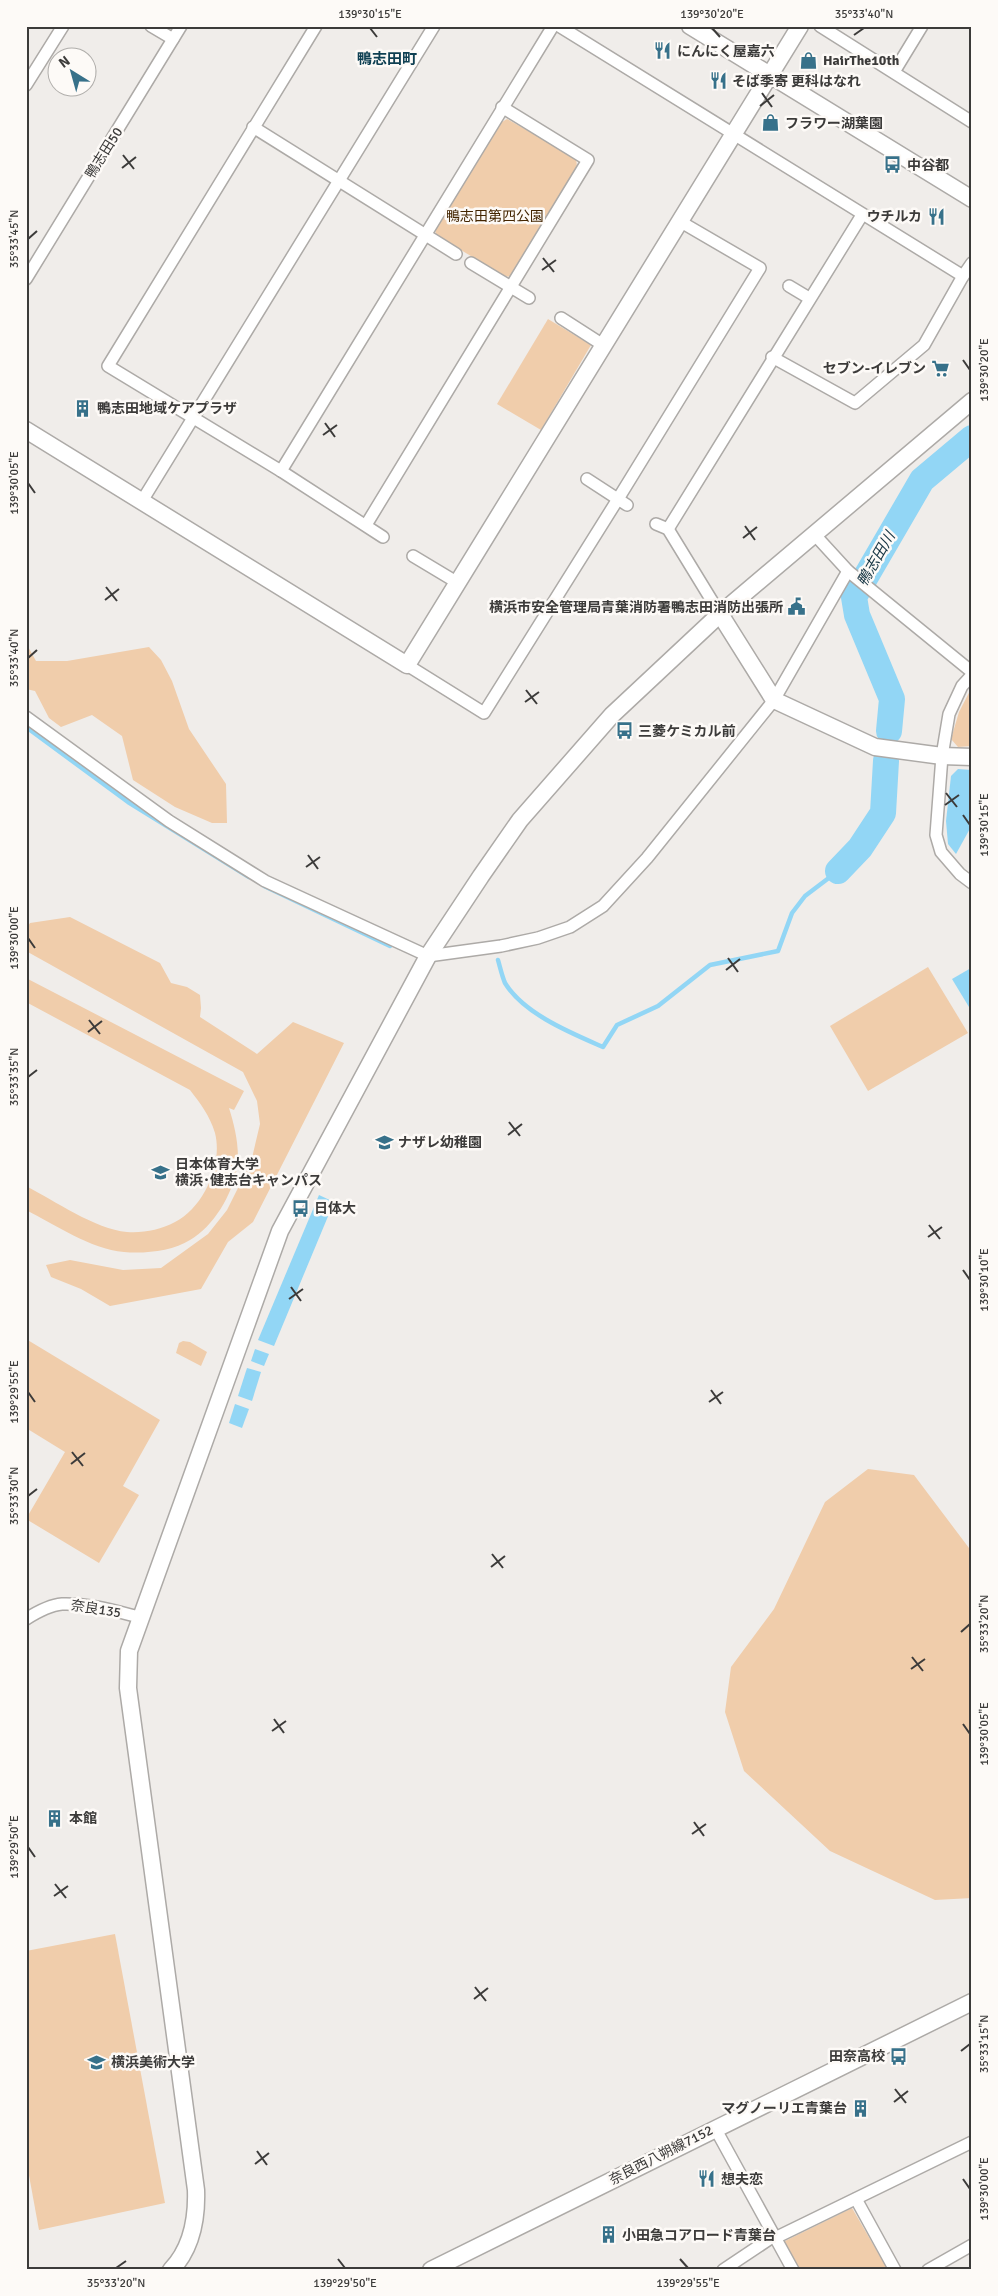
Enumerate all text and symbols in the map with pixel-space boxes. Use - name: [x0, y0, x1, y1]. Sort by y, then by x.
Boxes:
- text: 139°30'15"E: [338, 7, 402, 22]
- text: 139°30'20"E: [680, 7, 744, 22]
- text: 35°33'40"N: [835, 7, 893, 22]
- restaurant icon: にんにく屋嘉六: [653, 41, 673, 61]
- place label: にんにく屋嘉六: [677, 43, 775, 60]
- north arrow: [48, 48, 98, 98]
- district label: 鴨志田町: [357, 50, 417, 68]
- shop icon: HairThe10th: [799, 50, 819, 70]
- text: N: [55, 52, 73, 72]
- place label: HairThe10th: [823, 52, 900, 69]
- restaurant icon: そば季寄 更科はなれ: [708, 71, 728, 91]
- place label: そば季寄 更科はなれ: [732, 73, 861, 90]
- shop icon: フラワー湖葉園: [761, 113, 781, 133]
- place label: フラワー湖葉園: [785, 115, 883, 132]
- street label: 鴨志田50: [82, 124, 126, 182]
- bus stop icon: 中谷都: [883, 155, 903, 175]
- place label: 中谷都: [907, 157, 949, 174]
- restaurant icon: ウチルカ: [926, 206, 946, 226]
- park label: 鴨志田第四公園: [446, 208, 544, 225]
- place label: ウチルカ: [866, 208, 922, 225]
- text: 35°33'45"N: [7, 210, 22, 268]
- text: 139°30'20"E: [977, 338, 992, 402]
- supermarket icon: セブン-イレブン: [930, 358, 950, 378]
- place label: セブン-イレブン: [823, 360, 926, 377]
- building icon: 鴨志田地域ケアプラザ: [73, 398, 93, 418]
- place label: 鴨志田地域ケアプラザ: [97, 400, 237, 417]
- text: 139°30'05"E: [7, 451, 22, 515]
- water label: 鴨志田川: [853, 527, 900, 589]
- public building icon: 横浜市安全管理局青葉消防署鴨志田消防出張所: [787, 597, 807, 617]
- place label: 横浜市安全管理局青葉消防署鴨志田消防出張所: [489, 599, 783, 616]
- text: 35°33'40"N: [7, 629, 22, 687]
- bus stop icon: 三菱ケミカル前: [614, 721, 634, 741]
- place label: 三菱ケミカル前: [638, 723, 736, 740]
- text: 139°30'15"E: [977, 793, 992, 857]
- text: 139°30'00"E: [7, 906, 22, 970]
- text: 35°33'35"N: [7, 1048, 22, 1106]
- school or university icon: ナザレ幼稚園: [374, 1132, 394, 1152]
- place label: ナザレ幼稚園: [398, 1134, 482, 1151]
- place label: 日本体育大学 横浜･健志台キャンパス: [175, 1156, 322, 1189]
- school or university icon: 日本体育大学 横浜･健志台キャンパス: [151, 1162, 171, 1182]
- bus stop icon: 日体大: [290, 1198, 310, 1218]
- place label: 日体大: [314, 1200, 356, 1217]
- text: 139°30'10"E: [977, 1248, 992, 1312]
- text: 139°29'55"E: [7, 1360, 22, 1424]
- text: 35°33'30"N: [7, 1467, 22, 1525]
- text: 35°33'20"N: [977, 1595, 992, 1653]
- street label: 奈良135: [70, 1597, 122, 1621]
- text: 139°30'05"E: [977, 1702, 992, 1766]
- building icon: 本館: [45, 1808, 65, 1828]
- place label: 本館: [69, 1810, 97, 1827]
- text: 139°29'50"E: [7, 1815, 22, 1879]
- text: 35°33'15"N: [977, 2015, 992, 2073]
- bus stop icon: 田奈高校: [889, 2046, 909, 2066]
- place label: 田奈高校: [829, 2048, 885, 2065]
- school or university icon: 横浜美術大学: [87, 2052, 107, 2072]
- place label: 横浜美術大学: [111, 2054, 195, 2071]
- building icon: マグノーリエ青葉台: [851, 2098, 871, 2118]
- place label: マグノーリエ青葉台: [721, 2100, 847, 2117]
- street label: 奈良西八朔線7152: [606, 2121, 716, 2189]
- text: 139°30'00"E: [977, 2157, 992, 2221]
- restaurant icon: 想夫恋: [697, 2169, 717, 2189]
- place label: 想夫恋: [721, 2171, 763, 2188]
- building icon: 小田急コアロード青葉台: [598, 2225, 618, 2245]
- place label: 小田急コアロード青葉台: [622, 2227, 776, 2244]
- text: 35°33'20"N: [87, 2276, 145, 2291]
- text: 139°29'50"E: [313, 2276, 377, 2291]
- text: 139°29'55"E: [656, 2276, 720, 2291]

